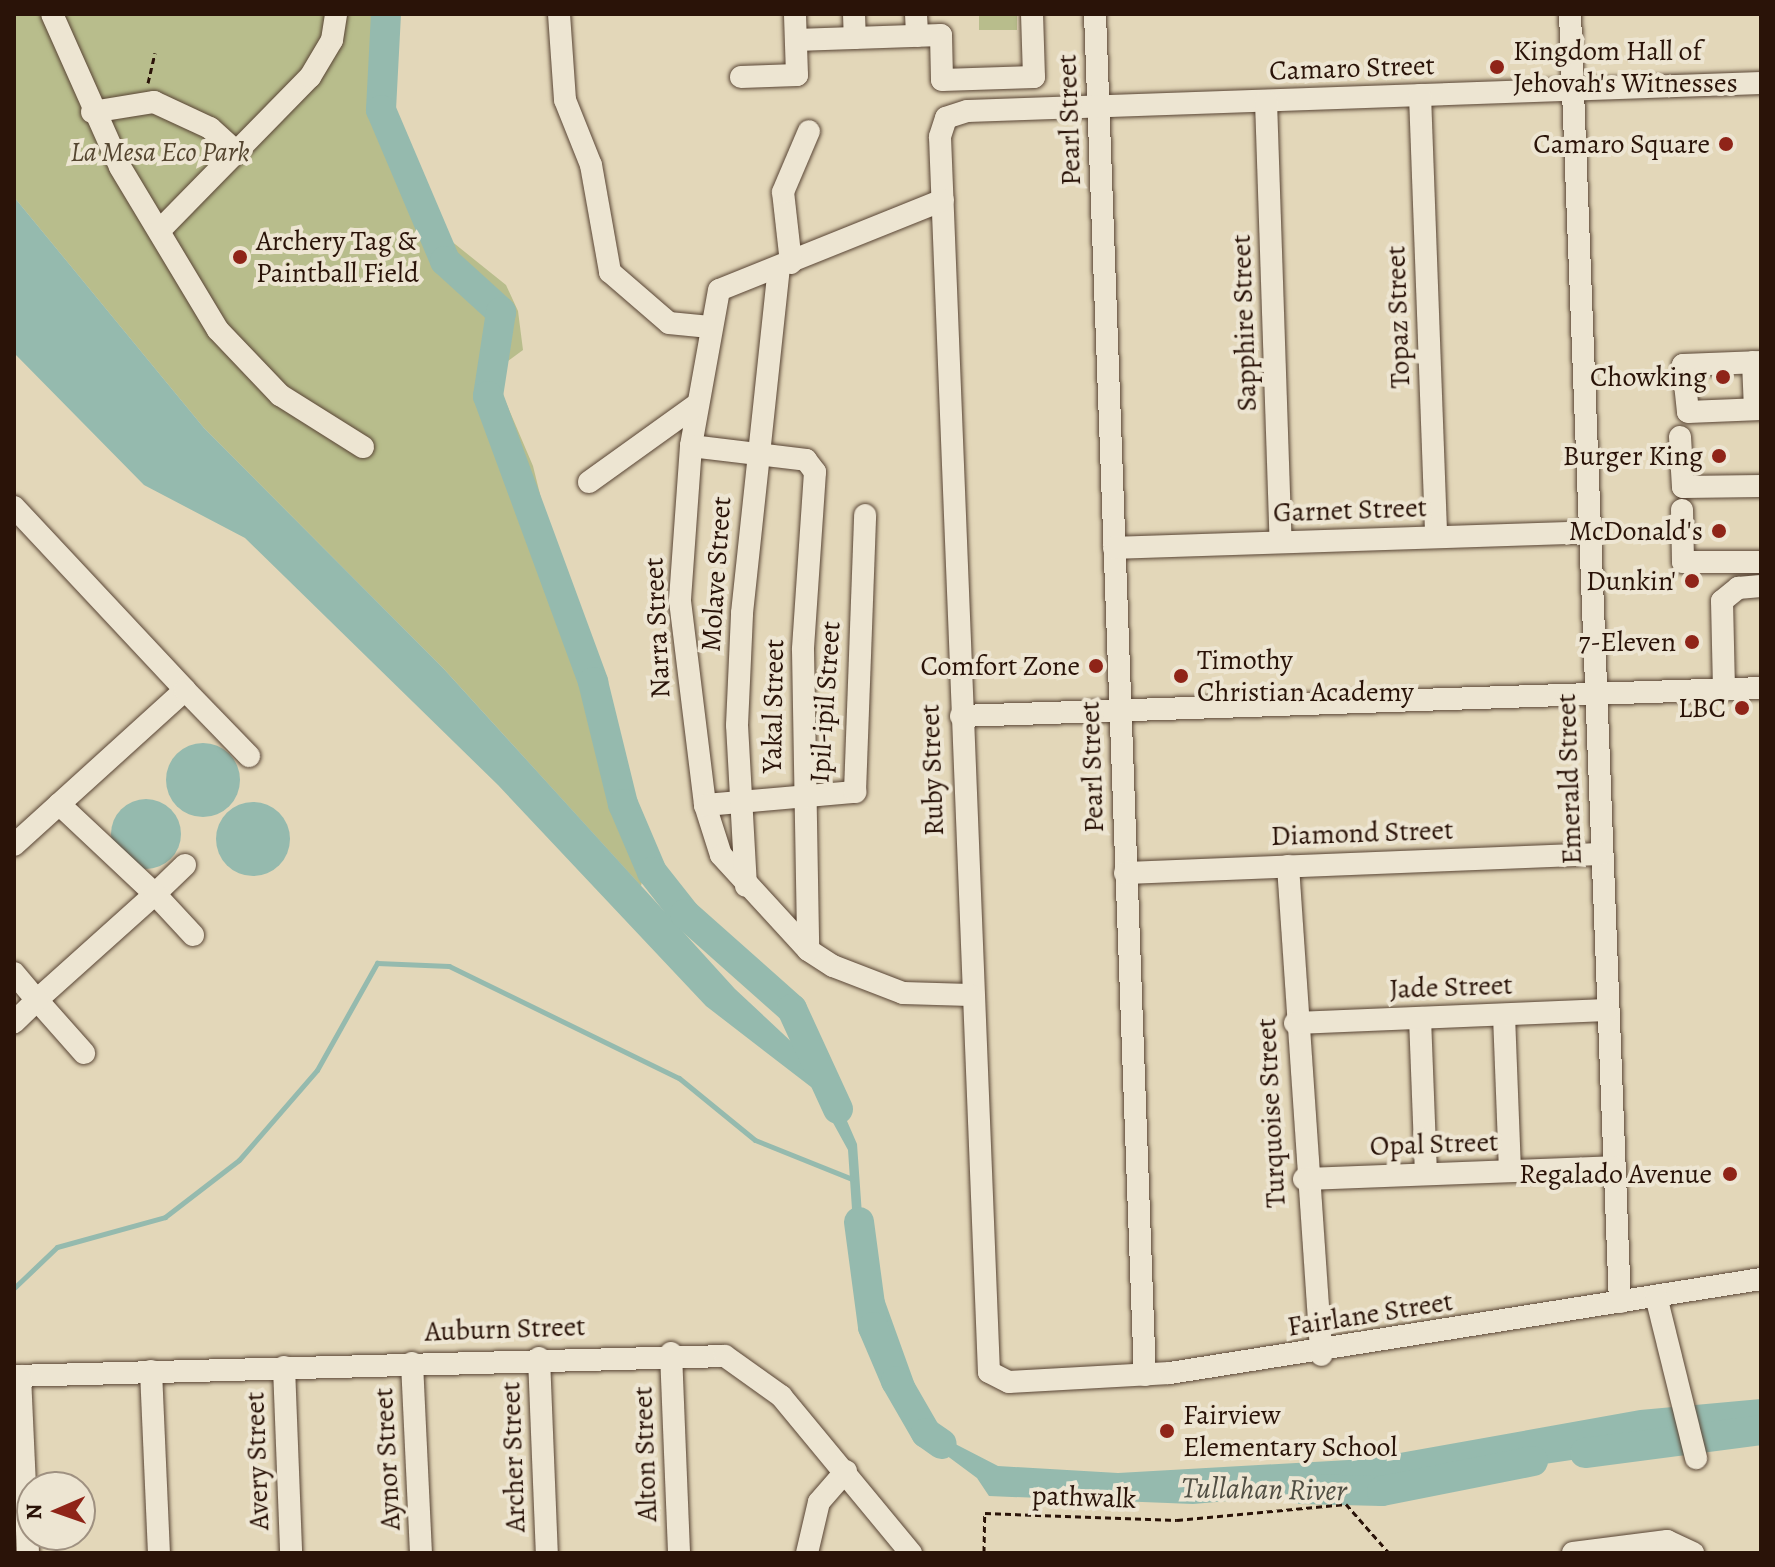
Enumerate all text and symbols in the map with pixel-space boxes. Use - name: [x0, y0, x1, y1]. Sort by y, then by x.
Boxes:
- place label: Kingdom Hall of Jehovah's Witnesses: [1513, 34, 1738, 100]
- street label: Camaro Street: [1269, 48, 1435, 88]
- street label: Pearl Street: [1050, 54, 1088, 186]
- marker: Kingdom Hall of Jehovah's Witnesses: [1488, 58, 1506, 76]
- place label: Camaro Square: [1533, 127, 1710, 161]
- park label: La Mesa Eco Park: [70, 135, 250, 169]
- marker: Camaro Square: [1717, 135, 1735, 153]
- place label: Archery Tag & Paintball Field: [256, 224, 419, 290]
- street label: Sapphire Street: [1224, 234, 1264, 412]
- street label: Topaz Street: [1379, 245, 1417, 389]
- marker: Archery Tag & Paintball Field: [231, 248, 249, 266]
- place label: Chowking: [1590, 360, 1707, 394]
- marker: Chowking: [1714, 368, 1732, 386]
- place label: Burger King: [1563, 439, 1703, 473]
- marker: Burger King: [1710, 447, 1728, 465]
- street label: Garnet Street: [1273, 491, 1427, 529]
- street label: Molave Street: [694, 495, 738, 653]
- place label: McDonald's: [1569, 514, 1703, 548]
- marker: McDonald's: [1710, 522, 1728, 540]
- street label: Narra Street: [637, 557, 677, 699]
- place label: Dunkin': [1586, 564, 1676, 598]
- marker: Dunkin': [1683, 572, 1701, 590]
- street label: Ipil-ipil Street: [803, 620, 847, 784]
- place label: 7-Eleven: [1579, 625, 1676, 659]
- marker: 7-Eleven: [1683, 633, 1701, 651]
- street label: Yakal Street: [755, 639, 791, 773]
- place label: Timothy Christian Academy: [1197, 643, 1414, 709]
- place label: Comfort Zone: [920, 649, 1080, 683]
- marker: Comfort Zone: [1087, 657, 1105, 675]
- marker: Timothy Christian Academy: [1172, 667, 1190, 685]
- place label: LBC: [1678, 691, 1726, 725]
- street label: Emerald Street: [1549, 693, 1589, 865]
- marker: LBC: [1733, 699, 1751, 717]
- street label: Pearl Street: [1073, 701, 1111, 833]
- street label: Ruby Street: [913, 703, 951, 837]
- street label: Diamond Street: [1270, 813, 1454, 853]
- street label: Jade Street: [1389, 968, 1513, 1006]
- street label: Turquoise Street: [1249, 1017, 1293, 1209]
- street label: Opal Street: [1369, 1125, 1499, 1163]
- place label: Regalado Avenue: [1519, 1157, 1712, 1191]
- marker: Regalado Avenue: [1719, 1163, 1741, 1185]
- street label: Fairlane Street: [1285, 1284, 1455, 1344]
- street label: Auburn Street: [424, 1309, 586, 1349]
- street label: Archer Street: [494, 1381, 532, 1533]
- street label: Alton Street: [626, 1386, 664, 1522]
- street label: Aynor Street: [366, 1387, 408, 1531]
- street label: Avery Street: [238, 1391, 276, 1531]
- place label: Fairview Elementary School: [1183, 1398, 1397, 1464]
- marker: Fairview Elementary School: [1158, 1422, 1176, 1440]
- water label: Tullahan River: [1181, 1470, 1347, 1508]
- north arrow: [16, 1471, 96, 1551]
- street label: pathwalk: [1031, 1478, 1137, 1516]
- text: N: [19, 1503, 49, 1520]

